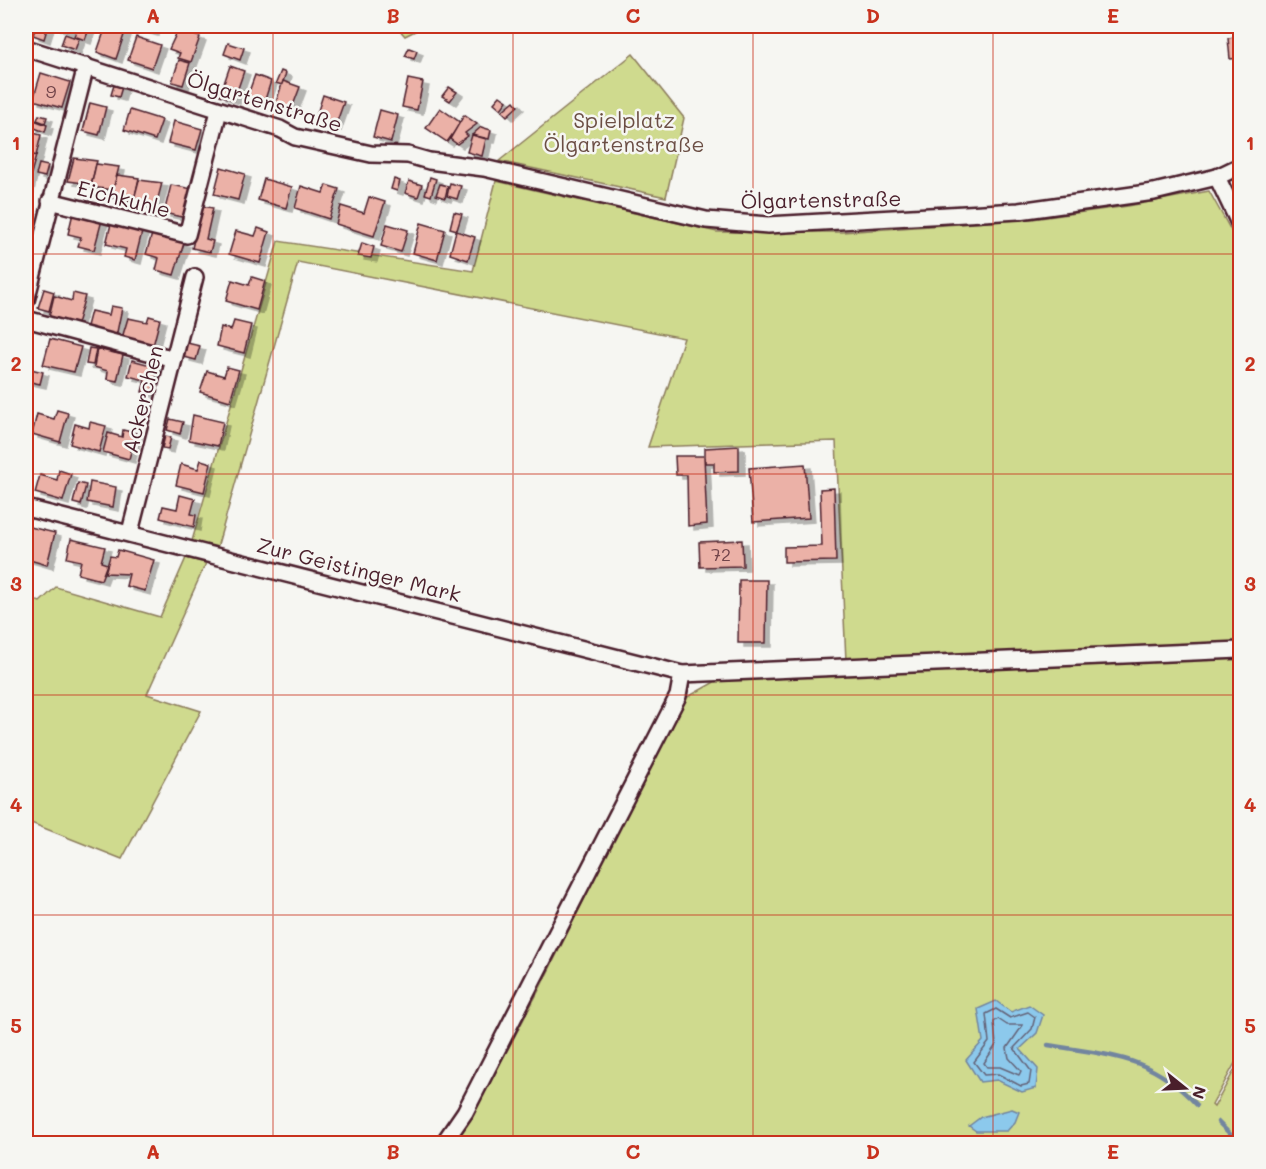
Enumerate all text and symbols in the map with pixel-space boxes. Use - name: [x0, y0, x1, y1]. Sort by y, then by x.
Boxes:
- text: A: [146, 2, 160, 28]
- text: B: [386, 2, 400, 28]
- text: C: [626, 2, 641, 28]
- text: D: [866, 2, 880, 28]
- text: E: [1107, 2, 1119, 28]
- street label: Ölgartenstraße: [184, 65, 346, 137]
- house number: 9: [46, 79, 57, 103]
- park label: Spielplatz Ölgartenstraße: [544, 106, 704, 157]
- text: 1: [12, 129, 20, 155]
- text: 1: [1246, 129, 1254, 155]
- street label: Eichkuhle: [74, 173, 174, 223]
- street label: Ölgartenstraße: [740, 184, 902, 214]
- street label: Ackerchen: [116, 342, 168, 456]
- text: 2: [10, 350, 22, 376]
- text: 2: [1244, 350, 1256, 376]
- street label: Zur Geistinger Mark: [254, 531, 464, 607]
- house number: 72: [711, 542, 731, 566]
- text: 3: [10, 570, 22, 596]
- text: 3: [1244, 570, 1256, 596]
- text: 4: [10, 791, 23, 817]
- text: 4: [1244, 791, 1257, 817]
- text: 5: [10, 1012, 22, 1038]
- text: 5: [1244, 1012, 1256, 1038]
- north arrow: [1155, 1058, 1215, 1118]
- text: N: [1188, 1084, 1212, 1102]
- text: A: [146, 1138, 160, 1164]
- text: B: [386, 1138, 400, 1164]
- text: C: [626, 1138, 641, 1164]
- text: D: [866, 1138, 880, 1164]
- text: E: [1107, 1138, 1119, 1164]

